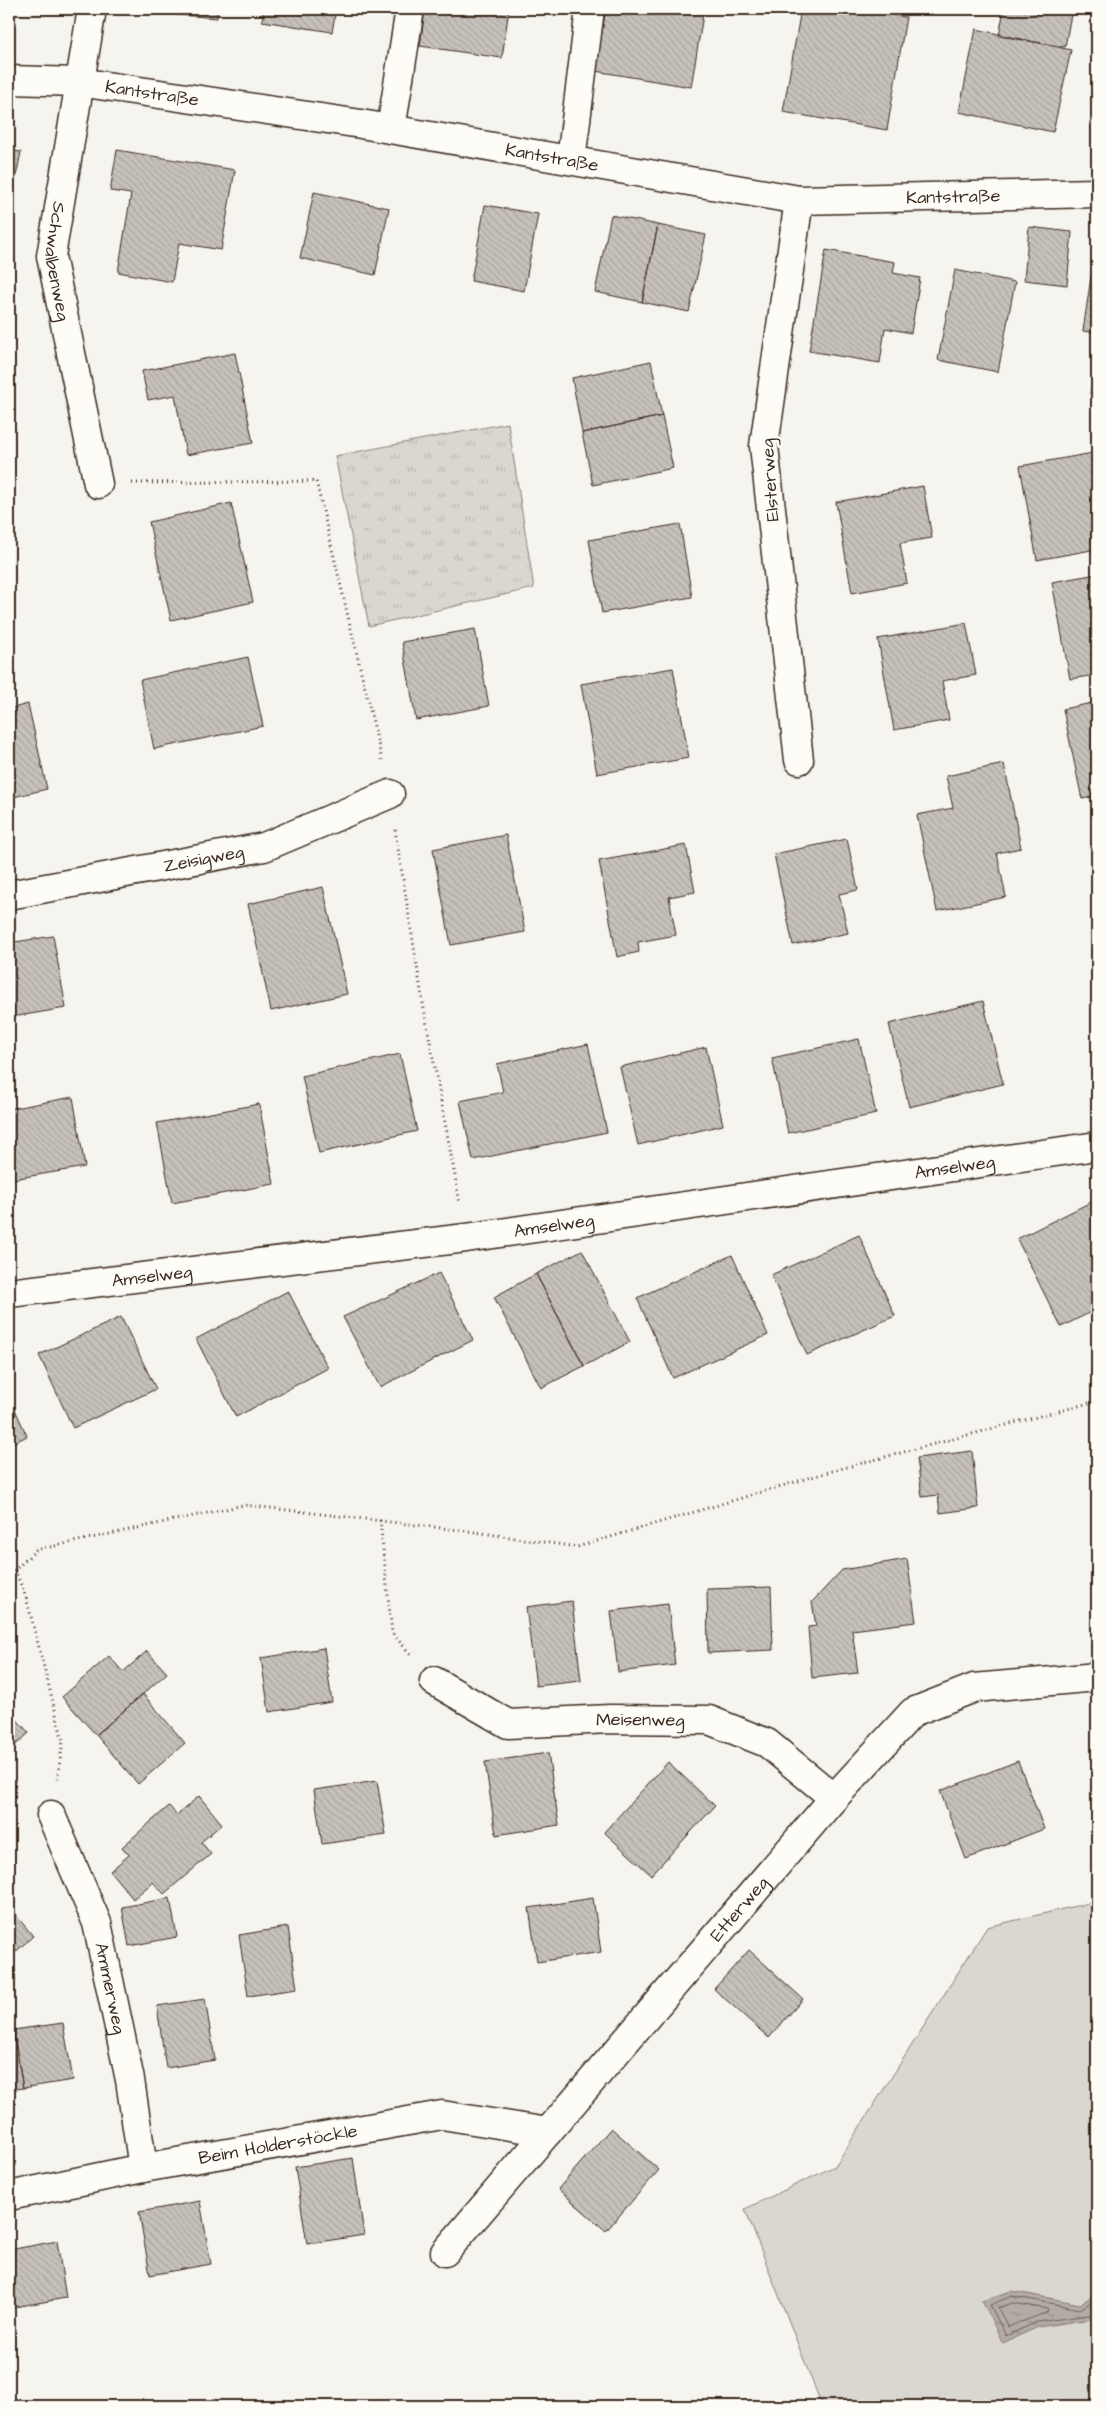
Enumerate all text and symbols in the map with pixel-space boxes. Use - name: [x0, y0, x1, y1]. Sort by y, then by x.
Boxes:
- street label: Kantstraße: [104, 74, 201, 112]
- street label: Kantstraße: [503, 137, 601, 178]
- street label: Kantstraße: [906, 183, 1001, 210]
- street label: Schwalbenweg: [39, 200, 77, 323]
- street label: Elsterweg: [755, 438, 786, 522]
- street label: Zeisigweg: [161, 839, 246, 878]
- street label: Amselweg: [913, 1149, 996, 1185]
- street label: Amselweg: [512, 1207, 596, 1243]
- street label: Amselweg: [110, 1259, 194, 1293]
- street label: Meisenweg: [595, 1706, 685, 1733]
- street label: Etterweg: [704, 1871, 775, 1947]
- street label: Ammerweg: [89, 1940, 132, 2036]
- street label: Beim Holderstöckle: [197, 2118, 360, 2170]

